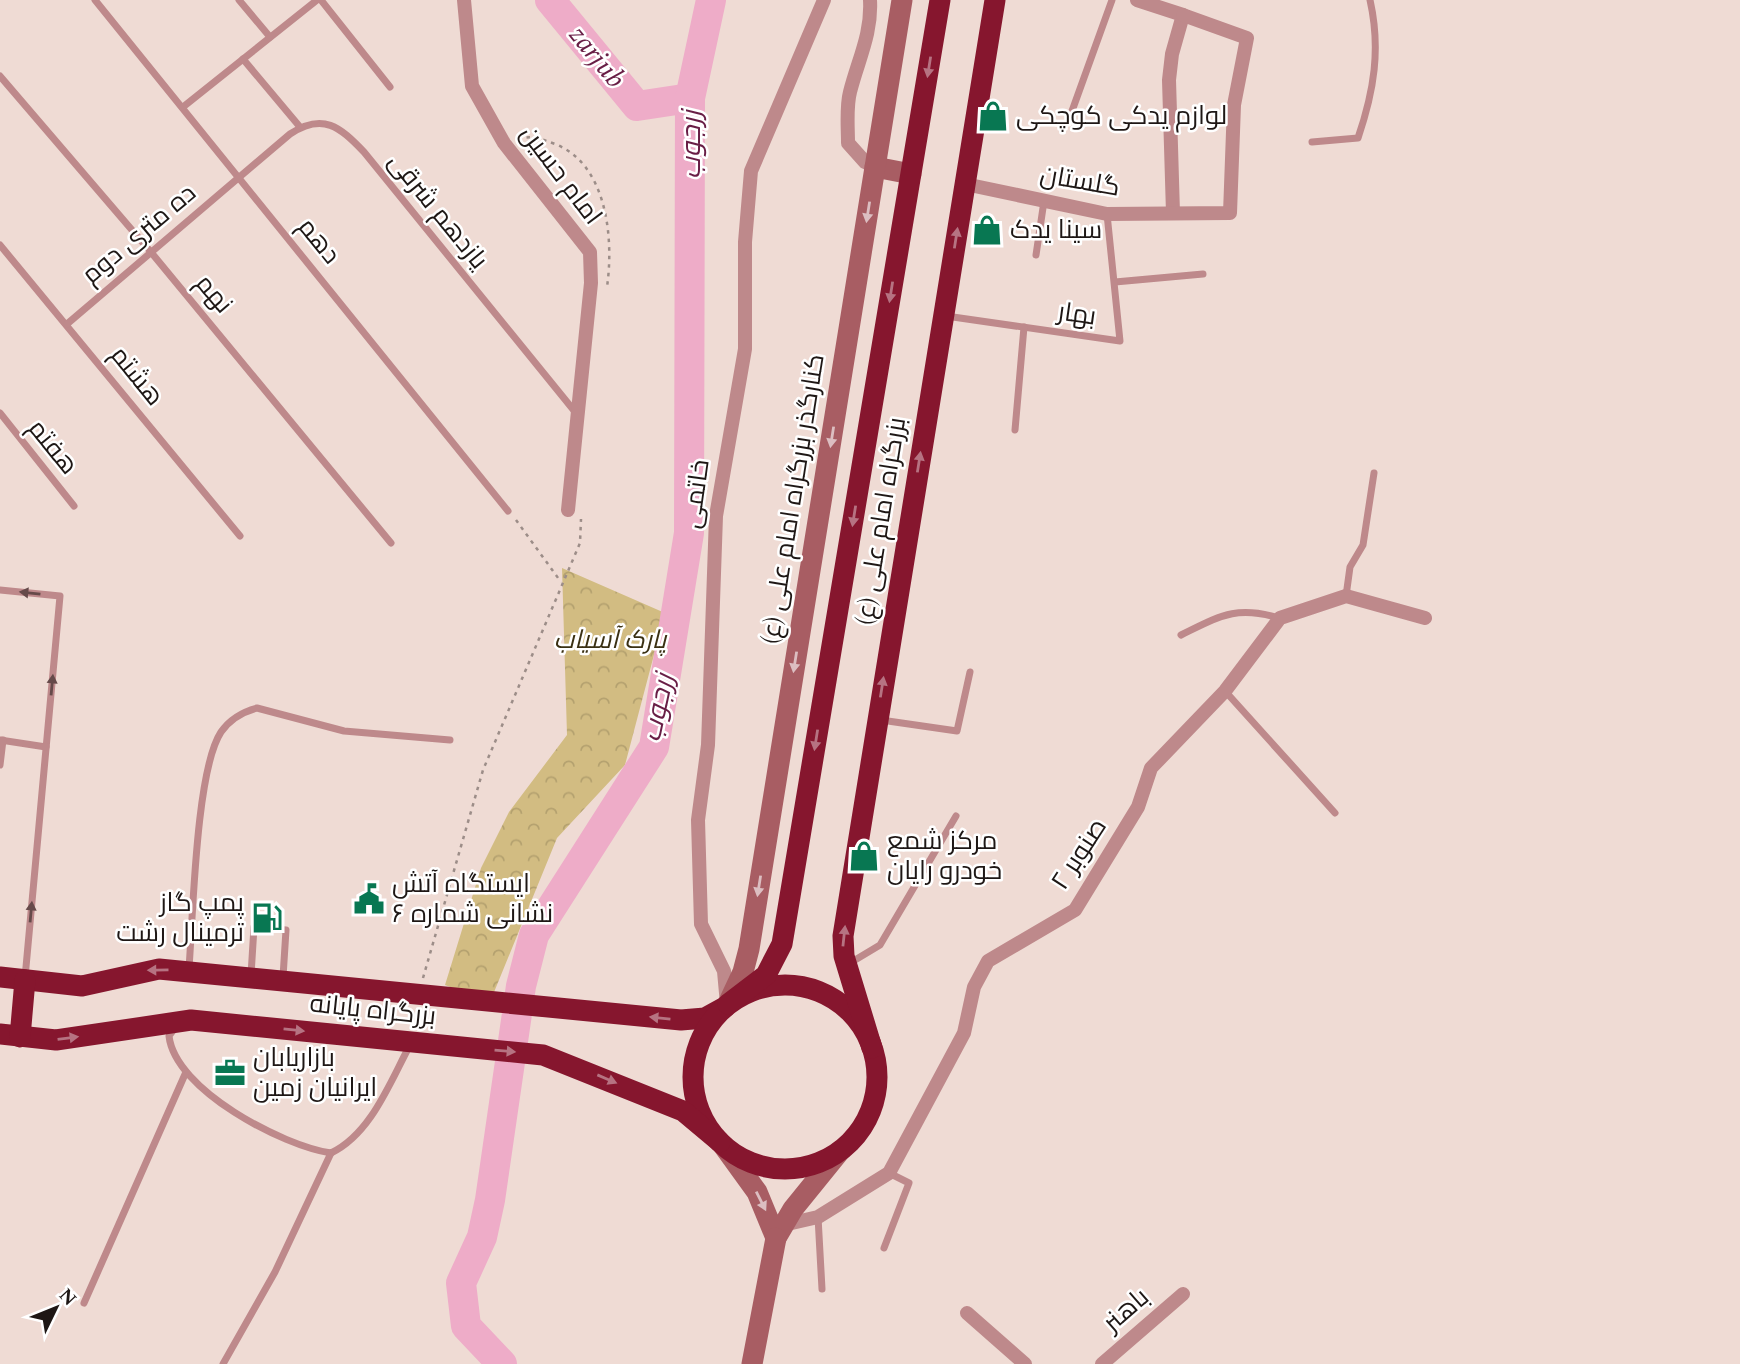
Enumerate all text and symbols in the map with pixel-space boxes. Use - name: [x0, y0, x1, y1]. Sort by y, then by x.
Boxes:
- water label: zarjub: [558, 16, 636, 98]
- one-way arrow: [923, 56, 934, 78]
- place label: لوازم یدکی کوچکی: [1016, 96, 1227, 136]
- shop icon: لوازم یدکی کوچکی: [976, 99, 1010, 133]
- water label: زرجوب: [670, 107, 713, 179]
- street label: امام حسین: [510, 116, 612, 234]
- street label: یازدهم شرقی: [378, 144, 498, 278]
- street label: گلستان: [1037, 154, 1123, 208]
- street label: ده متری دوم: [73, 174, 205, 294]
- one-way arrow: [862, 202, 873, 224]
- street label: دهم: [288, 209, 350, 273]
- place label: سینا یدک: [1010, 210, 1102, 250]
- shop icon: سینا یدک: [970, 213, 1004, 247]
- one-way arrow: [951, 226, 962, 248]
- street label: نهم: [185, 265, 243, 323]
- one-way arrow: [885, 281, 896, 303]
- street label: بهار: [1053, 291, 1099, 336]
- street label: هشتم: [100, 337, 174, 415]
- street label: کنارگذر بزرگراه امام علی (ع): [750, 351, 836, 647]
- street label: هفتم: [18, 410, 88, 484]
- street label: بزرگراه امام علی (ع): [845, 414, 917, 628]
- one-way arrow: [826, 426, 837, 448]
- one-way arrow: [914, 451, 925, 473]
- street label: خاتمی: [671, 457, 721, 531]
- one-way arrow: [848, 505, 859, 527]
- one-way arrow: [19, 587, 41, 598]
- park label: پارک آسیاب: [554, 620, 668, 660]
- one-way arrow: [789, 651, 800, 673]
- water label: زرجوب: [630, 666, 687, 746]
- one-way arrow: [46, 674, 57, 696]
- one-way arrow: [877, 675, 888, 697]
- one-way arrow: [810, 730, 821, 752]
- street label: صنوبر ۲: [1041, 810, 1117, 898]
- place label: مرکز شمع خودرو رایان: [887, 821, 1002, 891]
- shop icon: مرکز شمع خودرو رایان: [847, 839, 881, 873]
- place label: ایستگاه آتش نشانی شماره ۶: [392, 864, 553, 934]
- one-way arrow: [753, 875, 764, 897]
- public building icon: ایستگاه آتش نشانی شماره ۶: [352, 882, 386, 916]
- place label: پمپ گاز ترمینال رشت: [116, 883, 244, 953]
- one-way arrow: [26, 900, 37, 922]
- fuel station icon: پمپ گاز ترمینال رشت: [250, 901, 284, 935]
- one-way arrow: [838, 924, 849, 946]
- one-way arrow: [147, 964, 169, 976]
- street label: بزرگراه پایانه: [308, 983, 438, 1037]
- one-way arrow: [649, 1012, 671, 1023]
- one-way arrow: [283, 1025, 305, 1036]
- one-way arrow: [57, 1032, 79, 1043]
- place label: بازاریابان ایرانیان زمین: [253, 1038, 377, 1108]
- one-way arrow: [494, 1046, 516, 1057]
- office icon: بازاریابان ایرانیان زمین: [213, 1056, 247, 1090]
- one-way arrow: [596, 1073, 617, 1084]
- one-way arrow: [756, 1191, 767, 1211]
- north arrow: [21, 1273, 91, 1343]
- street label: باهنر: [1092, 1278, 1158, 1343]
- text: N: [51, 1282, 83, 1313]

